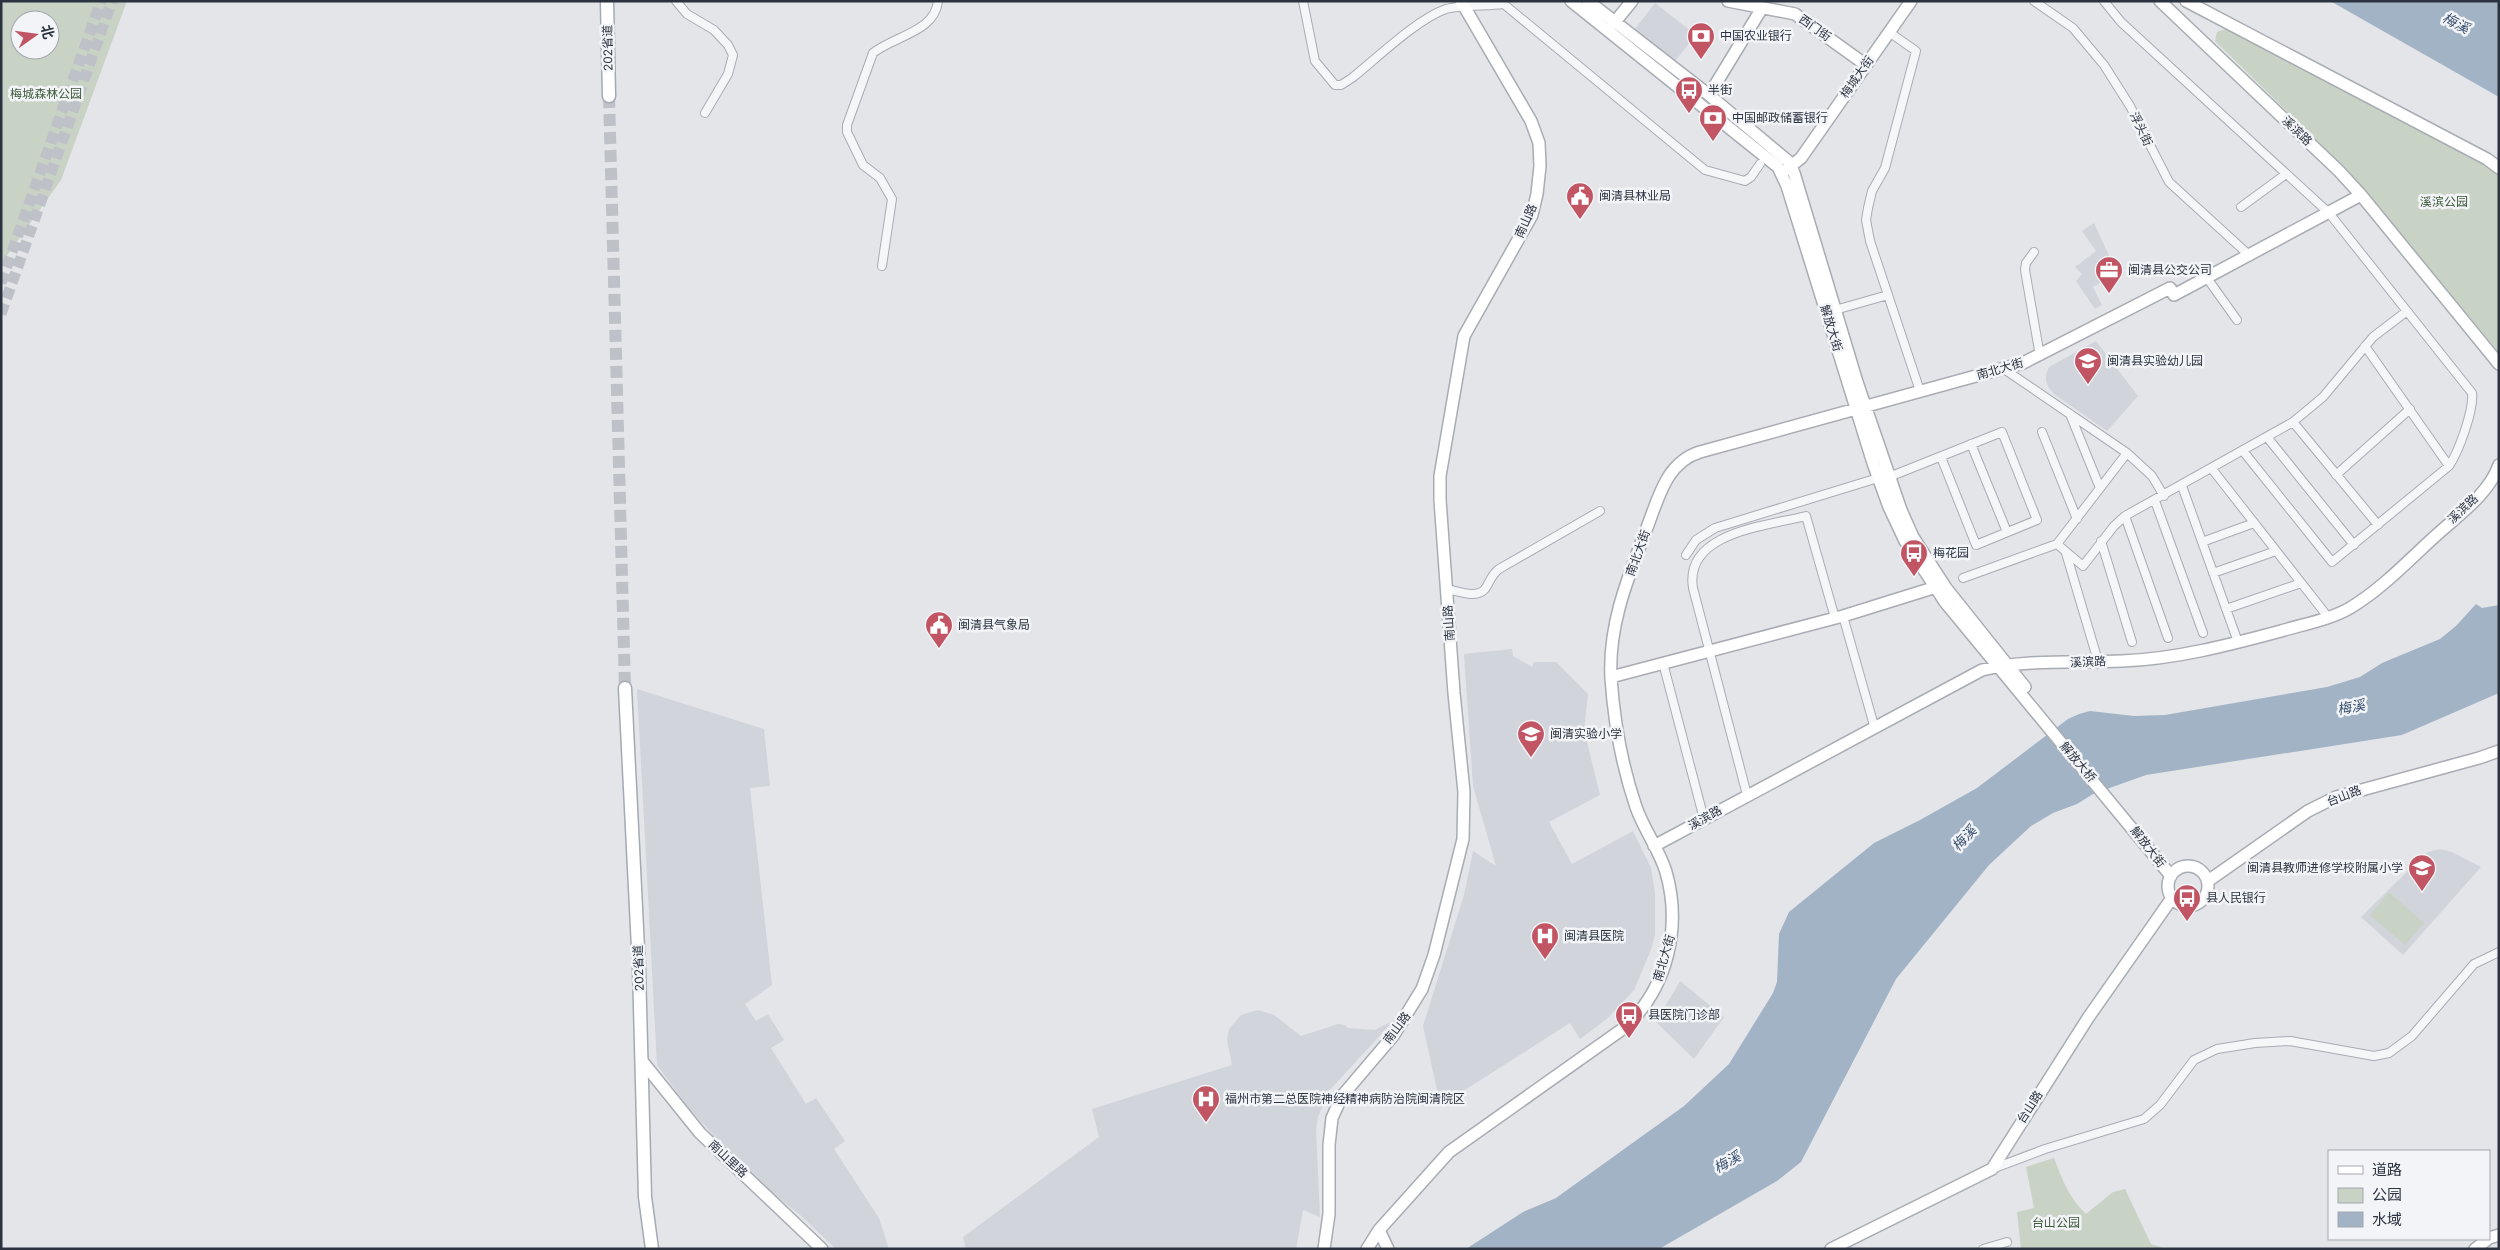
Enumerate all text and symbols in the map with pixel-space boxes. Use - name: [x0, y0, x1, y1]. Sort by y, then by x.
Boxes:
- water label: 梅溪: [2440, 9, 2474, 37]
- north arrow: [10, 10, 60, 60]
- street label: 西门街: [1796, 11, 1834, 44]
- bank icon: 中国农业银行: [1686, 21, 1716, 60]
- text: 北: [38, 23, 58, 41]
- street label: 202省道: [600, 25, 615, 71]
- place label: 中国农业银行: [1720, 28, 1792, 43]
- street label: 梅城大街: [1837, 53, 1877, 101]
- bus stop icon: 半街: [1674, 75, 1704, 114]
- place label: 半街: [1708, 82, 1732, 97]
- park label: 梅城森林公园: [10, 86, 82, 101]
- bank icon: 中国邮政储蓄银行: [1698, 103, 1728, 142]
- street label: 浮头街: [2127, 109, 2156, 148]
- place label: 中国邮政储蓄银行: [1732, 110, 1828, 125]
- street label: 溪滨路: [2279, 113, 2316, 149]
- public building icon: 闽清县林业局: [1565, 181, 1595, 220]
- place label: 闽清县林业局: [1599, 188, 1671, 203]
- park label: 溪滨公园: [2420, 194, 2468, 209]
- street label: 南山路: [1511, 201, 1540, 240]
- office icon: 闽清县公交公司: [2094, 255, 2124, 294]
- place label: 闽清县公交公司: [2128, 262, 2212, 277]
- street label: 解放大街: [1817, 303, 1846, 353]
- school or university icon: 闽清县实验幼儿园: [2073, 346, 2103, 385]
- place label: 闽清县实验幼儿园: [2107, 353, 2203, 368]
- street label: 南北大街: [1975, 355, 2025, 382]
- street label: 溪滨路: [2444, 491, 2481, 526]
- street label: 南北大街: [1622, 528, 1653, 578]
- bus stop icon: 梅花园: [1899, 538, 1929, 577]
- place label: 梅花园: [1933, 545, 1969, 560]
- street label: 南山路: [1440, 605, 1457, 642]
- public building icon: 闽清县气象局: [924, 610, 954, 649]
- place label: 闽清县气象局: [958, 617, 1030, 632]
- street label: 溪滨路: [2070, 653, 2106, 670]
- water label: 梅溪: [2336, 695, 2368, 718]
- school or university icon: 闽清实验小学: [1516, 719, 1546, 758]
- place label: 闽清实验小学: [1550, 726, 1622, 741]
- street label: 解放大桥: [2057, 738, 2100, 785]
- street label: 台山路: [2324, 782, 2363, 809]
- street label: 溪滨路: [1685, 802, 1724, 833]
- water label: 梅溪: [1948, 820, 1981, 854]
- street label: 解放大街: [2128, 823, 2169, 870]
- school or university icon: 闽清县教师进修学校附属小学: [2407, 853, 2437, 892]
- place label: 闽清县教师进修学校附属小学: [2247, 860, 2403, 875]
- bus stop icon: 县人民银行: [2172, 883, 2202, 922]
- place label: 县人民银行: [2206, 890, 2266, 905]
- hospital icon: 闽清县医院: [1530, 921, 1560, 960]
- place label: 闽清县医院: [1564, 928, 1624, 943]
- street label: 南北大街: [1650, 933, 1677, 983]
- street label: 202省道: [630, 945, 647, 991]
- bus stop icon: 县医院门诊部: [1614, 1000, 1644, 1039]
- place label: 县医院门诊部: [1648, 1007, 1720, 1022]
- street label: 南山路: [1380, 1009, 1413, 1047]
- hospital icon: 福州市第二总医院神经精神病防治院闽清院区: [1191, 1084, 1221, 1123]
- street label: 台山路: [2013, 1088, 2046, 1126]
- place label: 福州市第二总医院神经精神病防治院闽清院区: [1225, 1091, 1465, 1106]
- street label: 南山里路: [706, 1137, 751, 1180]
- water label: 梅溪: [1710, 1146, 1745, 1176]
- legend: [2328, 1150, 2490, 1240]
- text: 道路: [2372, 1160, 2402, 1179]
- text: 公园: [2372, 1185, 2402, 1204]
- text: 水域: [2372, 1210, 2402, 1229]
- park label: 台山公园: [2032, 1215, 2080, 1230]

